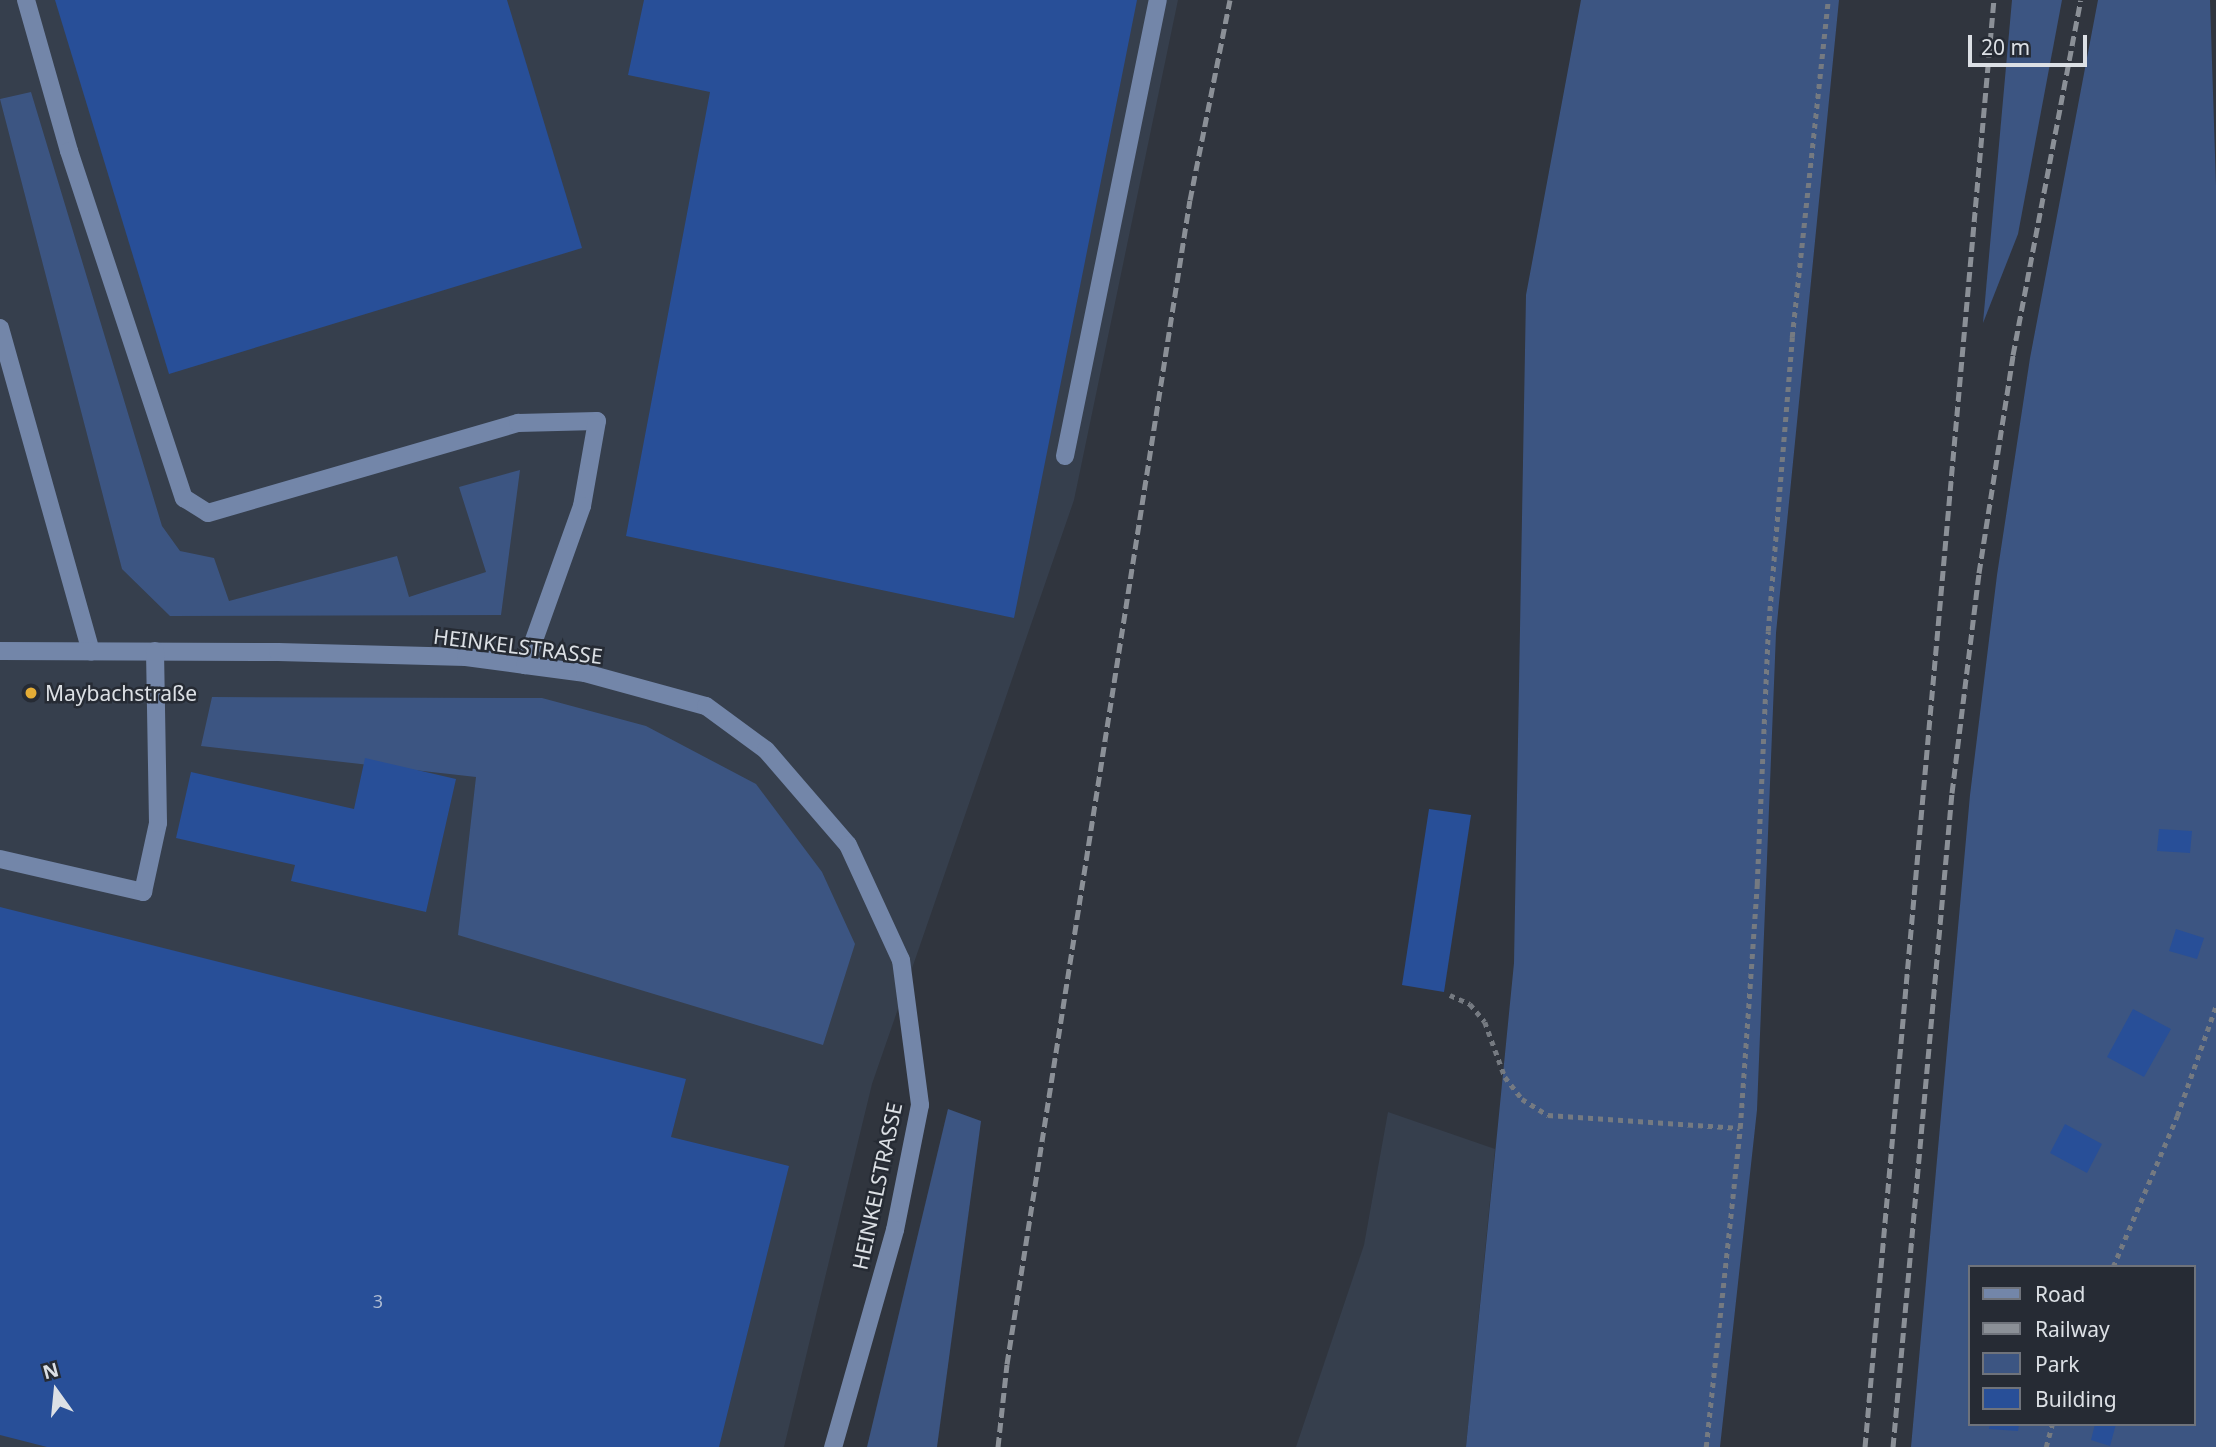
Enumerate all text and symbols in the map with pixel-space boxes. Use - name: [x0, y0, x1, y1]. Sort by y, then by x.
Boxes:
- scale bar: [1971, 21, 2090, 65]
- text: 20 m: [1981, 33, 2030, 61]
- street label: HEINKELSTRASSE: [432, 623, 604, 669]
- place label: Maybachstraße: [45, 680, 197, 706]
- marker: Maybachstraße: [23, 685, 39, 701]
- street label: HEINKELSTRASSE: [847, 1100, 907, 1272]
- legend: [1968, 1265, 2195, 1426]
- text: Road: [2035, 1280, 2085, 1308]
- house number: 3: [373, 1290, 383, 1312]
- text: Railway: [2035, 1315, 2110, 1343]
- text: Park: [2035, 1350, 2079, 1378]
- north arrow: [21, 1356, 91, 1426]
- text: N: [40, 1356, 61, 1385]
- text: Building: [2035, 1385, 2117, 1413]

